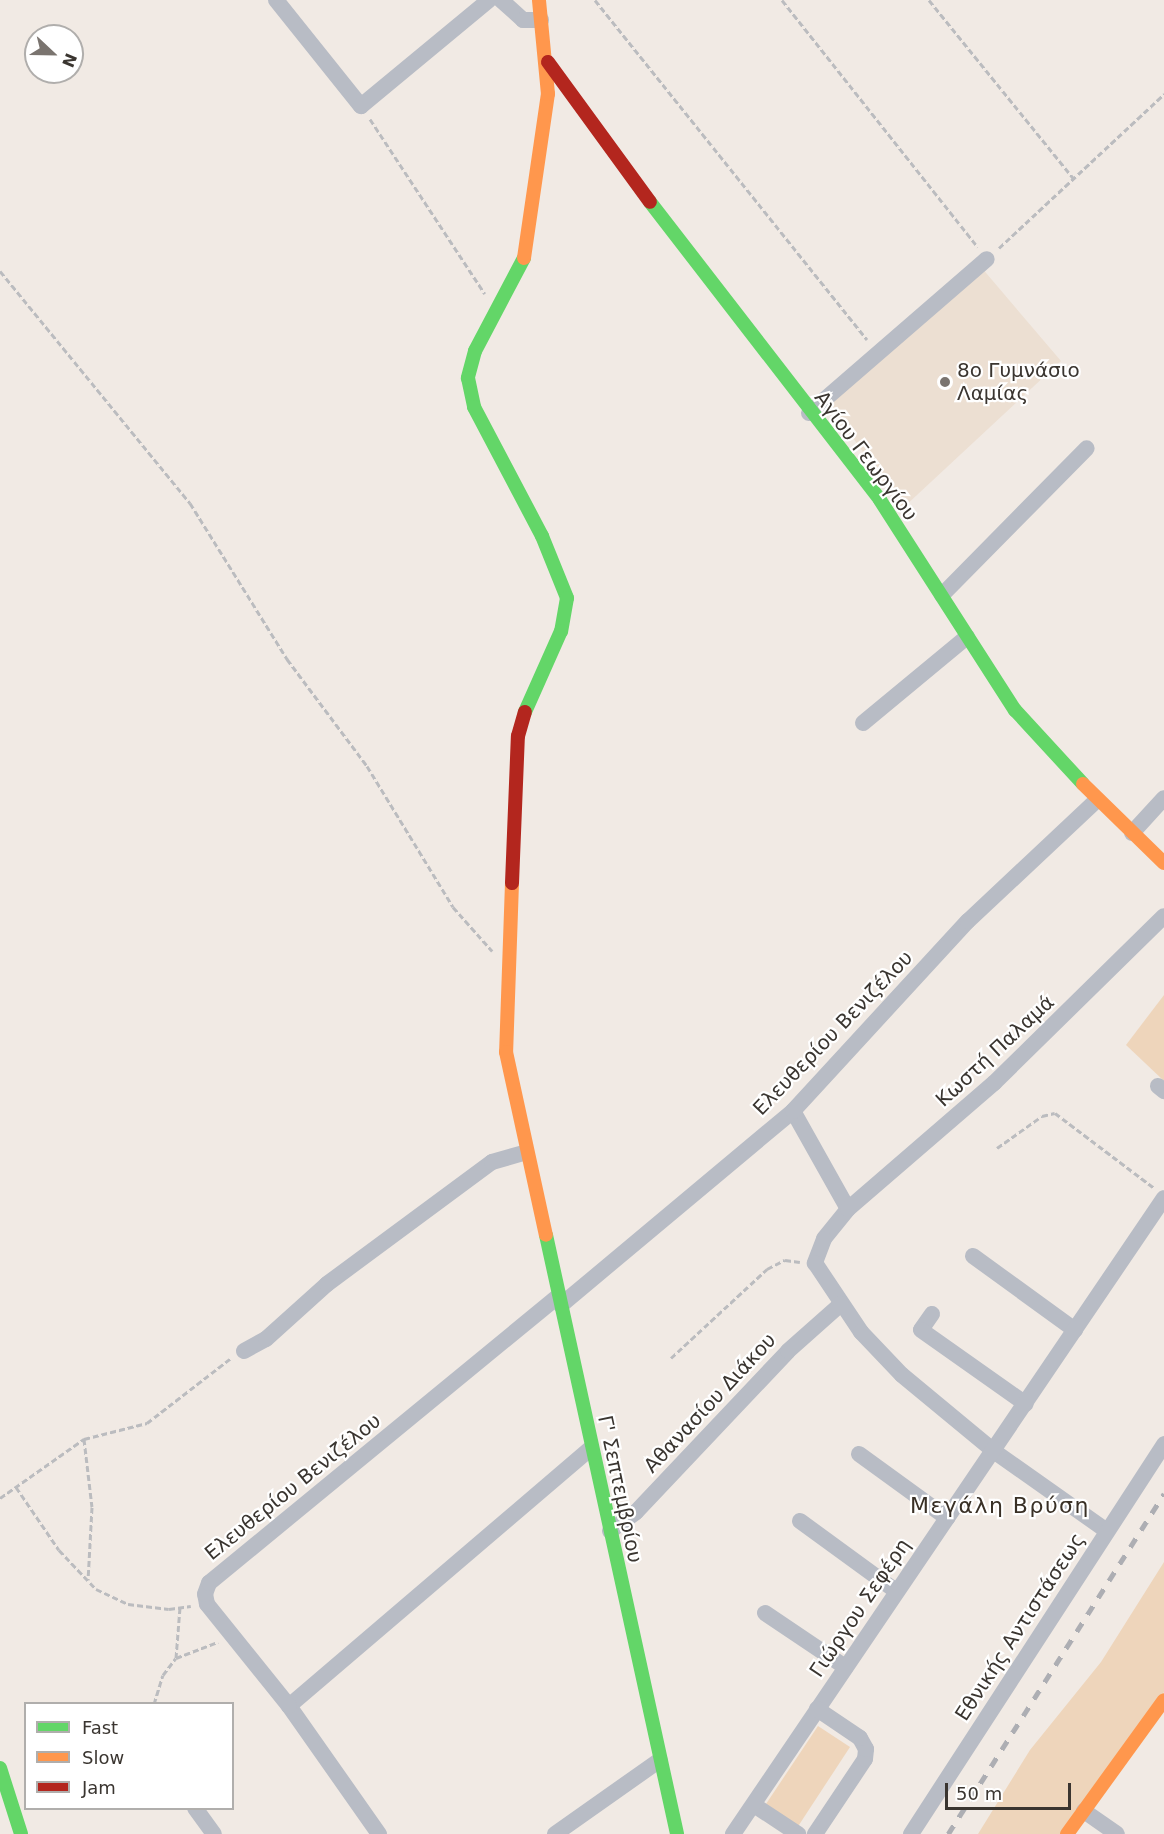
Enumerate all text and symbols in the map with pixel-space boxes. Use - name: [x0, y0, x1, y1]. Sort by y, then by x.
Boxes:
- north arrow: [24, 24, 84, 84]
- text: N: [58, 50, 81, 70]
- place label: 8ο Γυμνάσιο Λαμίας: [957, 358, 1080, 405]
- marker: 8ο Γυμνάσιο Λαμίας: [938, 375, 952, 389]
- street label: Αγίου Γεωργίου: [809, 386, 923, 526]
- street label: Ελευθερίου Βενιζέλου: [748, 946, 918, 1120]
- street label: Κωστή Παλαμά: [931, 990, 1059, 1112]
- street label: Αθανασίου Διάκου: [639, 1328, 781, 1478]
- street label: Ελευθερίου Βενιζέλου: [200, 1409, 386, 1565]
- street label: Γ' Σεπτεμβρίου: [593, 1413, 647, 1565]
- district label: Μεγάλη Βρύση: [910, 1493, 1090, 1519]
- street label: Εθνικής Αντιστάσεως: [950, 1529, 1090, 1725]
- street label: Γιώργου Σεφέρη: [805, 1534, 915, 1682]
- legend: [24, 1702, 234, 1810]
- text: Fast: [82, 1717, 118, 1738]
- text: Slow: [82, 1747, 124, 1768]
- scale bar: [948, 1771, 1074, 1809]
- text: Jam: [82, 1777, 116, 1798]
- text: 50 m: [956, 1783, 1002, 1804]

